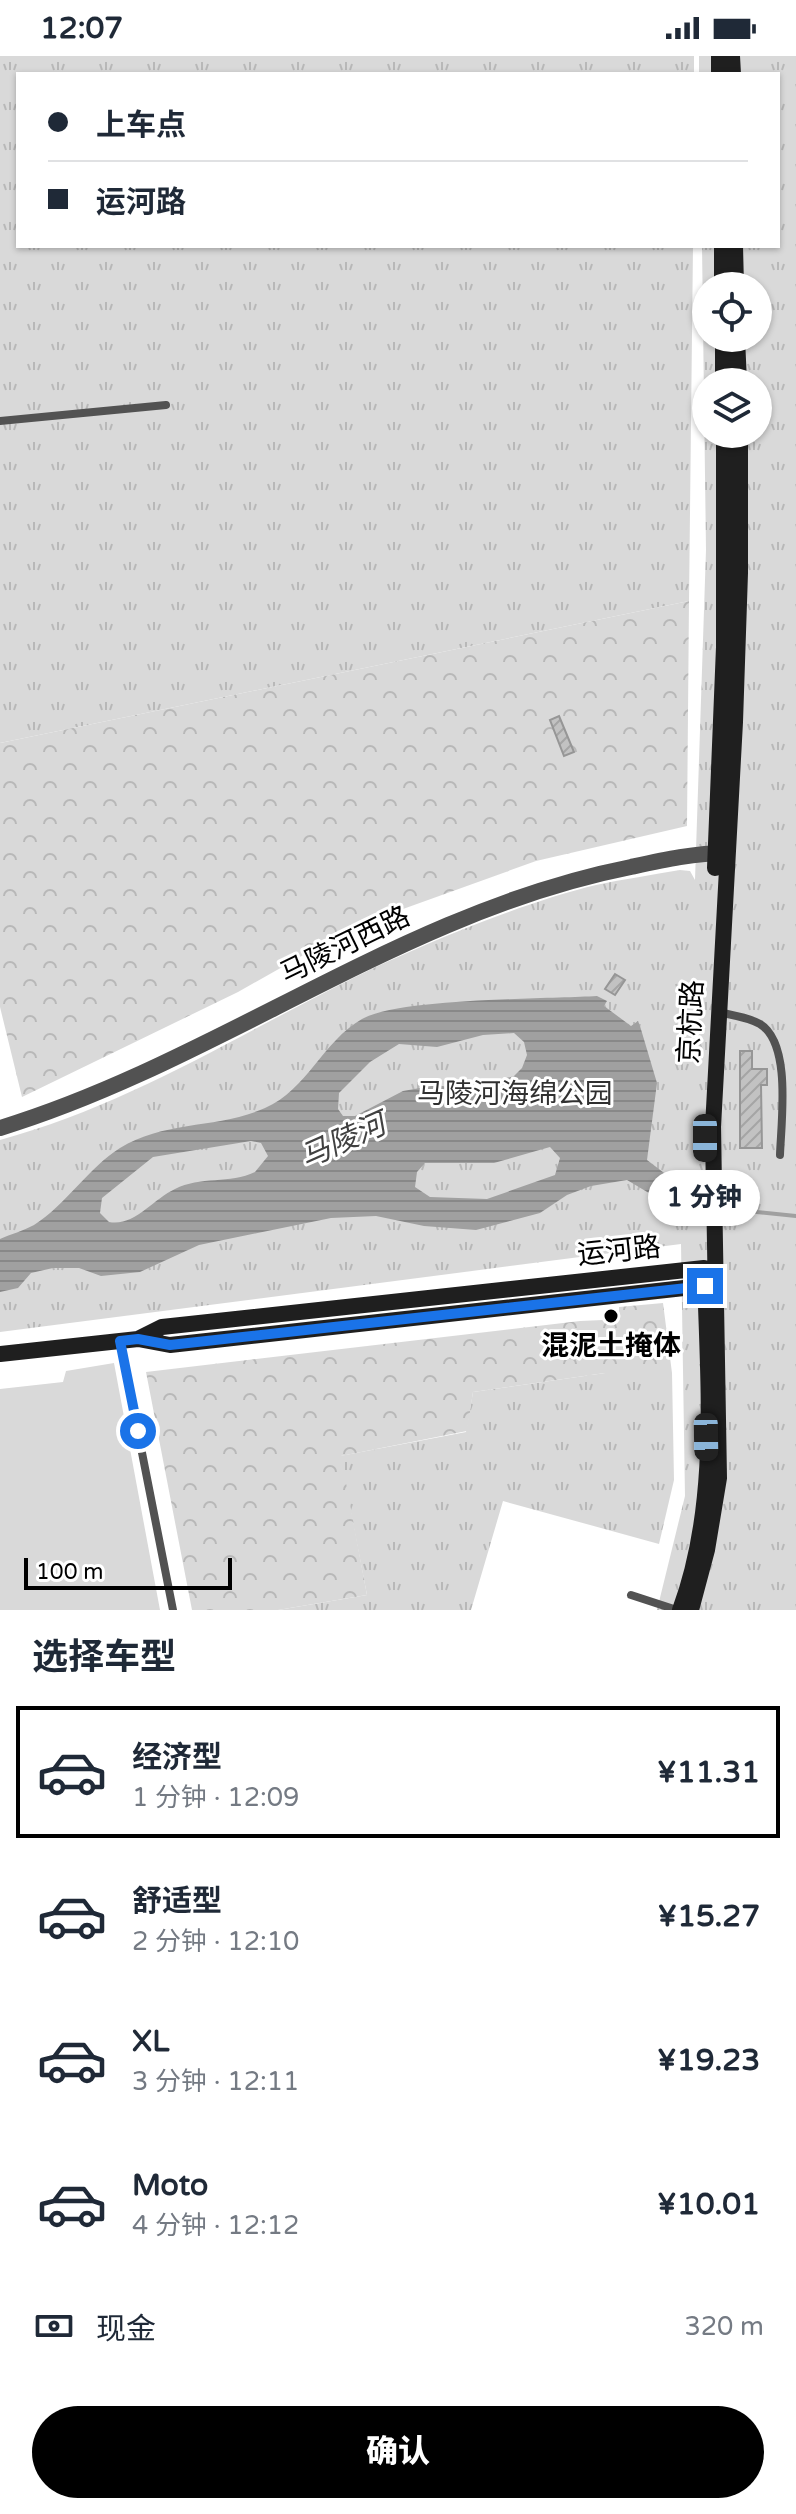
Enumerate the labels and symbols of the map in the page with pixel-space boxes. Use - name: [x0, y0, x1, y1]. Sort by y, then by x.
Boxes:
- street label: 马陵河西路: [275, 899, 415, 991]
- street label: 京杭路: [672, 979, 710, 1065]
- park label: 马陵河海绵公园: [417, 1077, 613, 1111]
- water label: 马陵河: [294, 1104, 396, 1176]
- car: [693, 1114, 717, 1162]
- callout: 1 分钟: [649, 1170, 761, 1226]
- street label: 运河路: [575, 1230, 663, 1272]
- route end: [687, 1268, 723, 1304]
- marker: 混泥土掩体: [602, 1307, 620, 1325]
- place label: 混泥土掩体: [541, 1329, 681, 1363]
- route start: [120, 1413, 156, 1449]
- car: [694, 1413, 718, 1461]
- scale bar: [24, 1554, 232, 1590]

